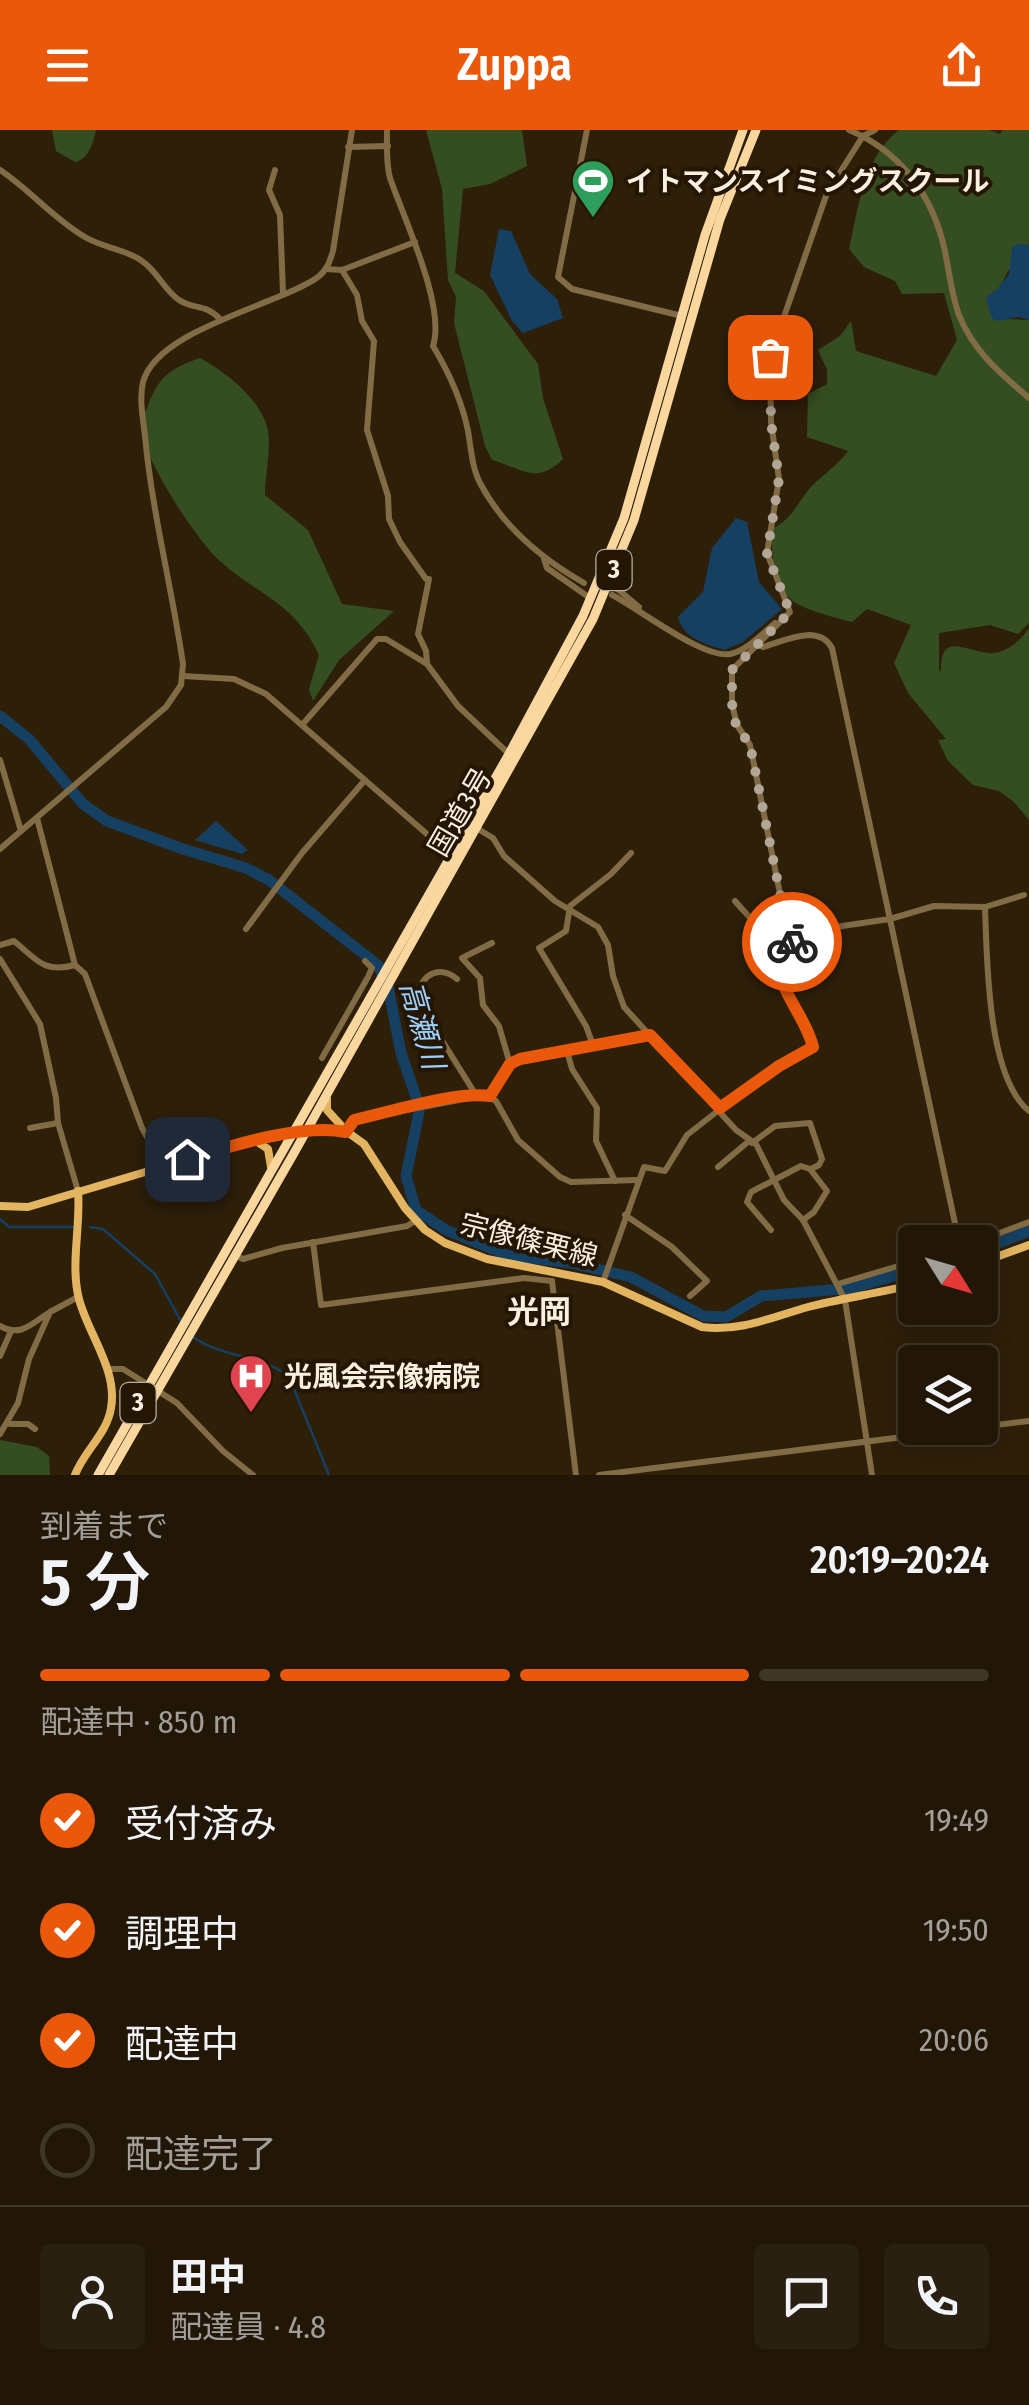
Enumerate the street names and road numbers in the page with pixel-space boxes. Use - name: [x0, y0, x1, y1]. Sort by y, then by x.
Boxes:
- road number: 3: [596, 550, 632, 590]
- street label: 国道3号: [422, 762, 498, 862]
- street label: 宗像篠栗線: [457, 1207, 601, 1273]
- road number: 3: [120, 1383, 156, 1423]

